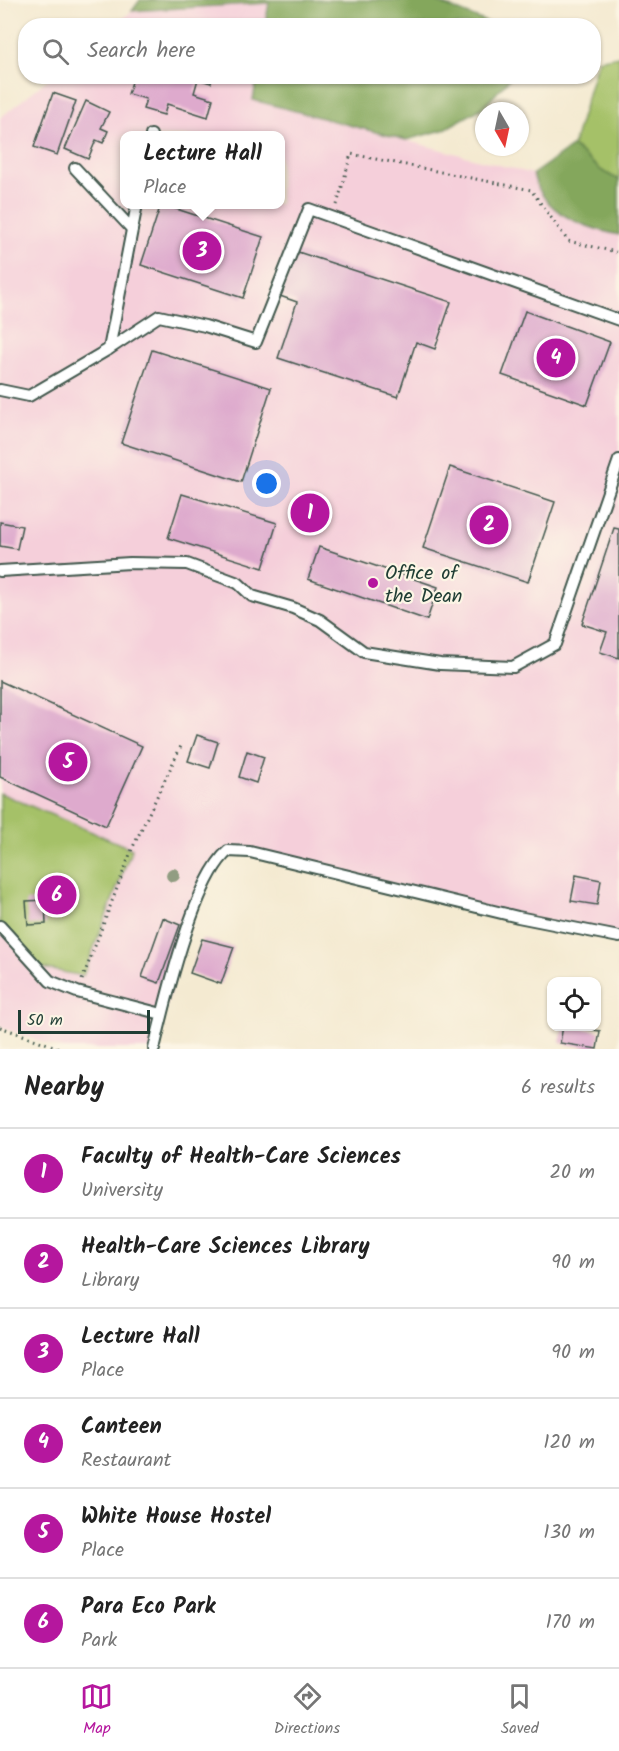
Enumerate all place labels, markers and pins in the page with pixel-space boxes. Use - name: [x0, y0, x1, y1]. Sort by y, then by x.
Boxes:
- pin: 3: [182, 228, 222, 274]
- pin: 4: [536, 336, 576, 380]
- pin: 1: [290, 490, 330, 536]
- pin: 2: [470, 502, 508, 548]
- place label: Office of the Dean: [385, 558, 462, 613]
- marker: Office of the Dean: [366, 576, 380, 590]
- pin: 5: [48, 740, 88, 784]
- pin: 6: [38, 872, 76, 918]

